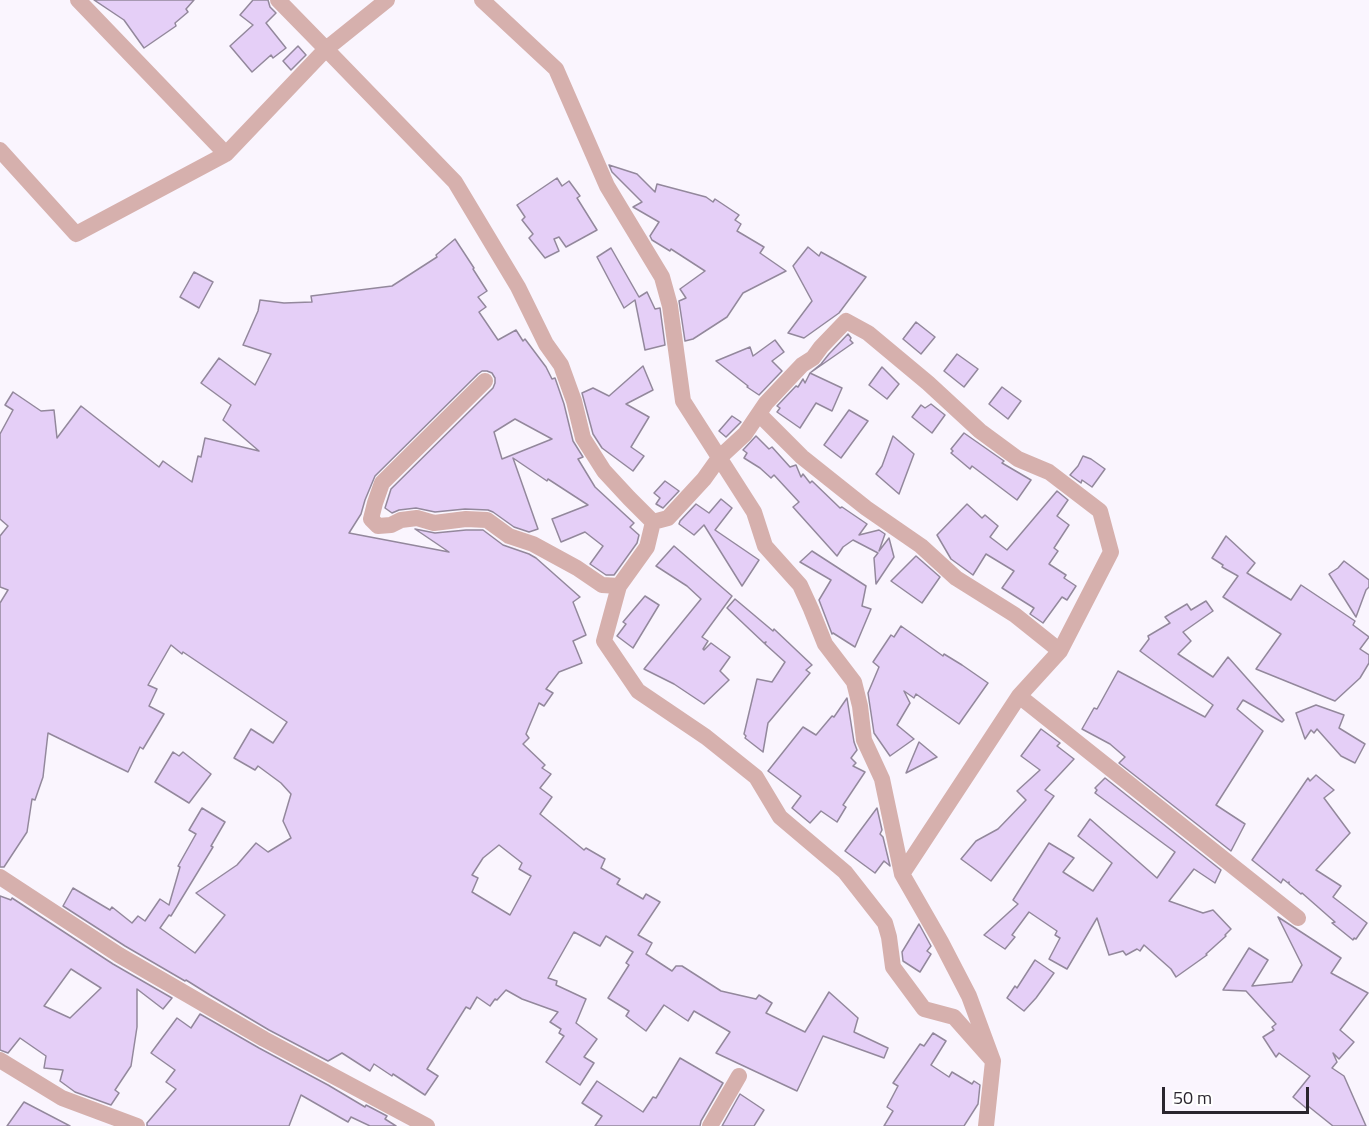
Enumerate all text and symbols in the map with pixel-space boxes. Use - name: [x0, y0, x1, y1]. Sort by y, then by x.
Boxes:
- scale bar: [1165, 1075, 1312, 1113]
- text: 50 m: [1173, 1084, 1212, 1111]

